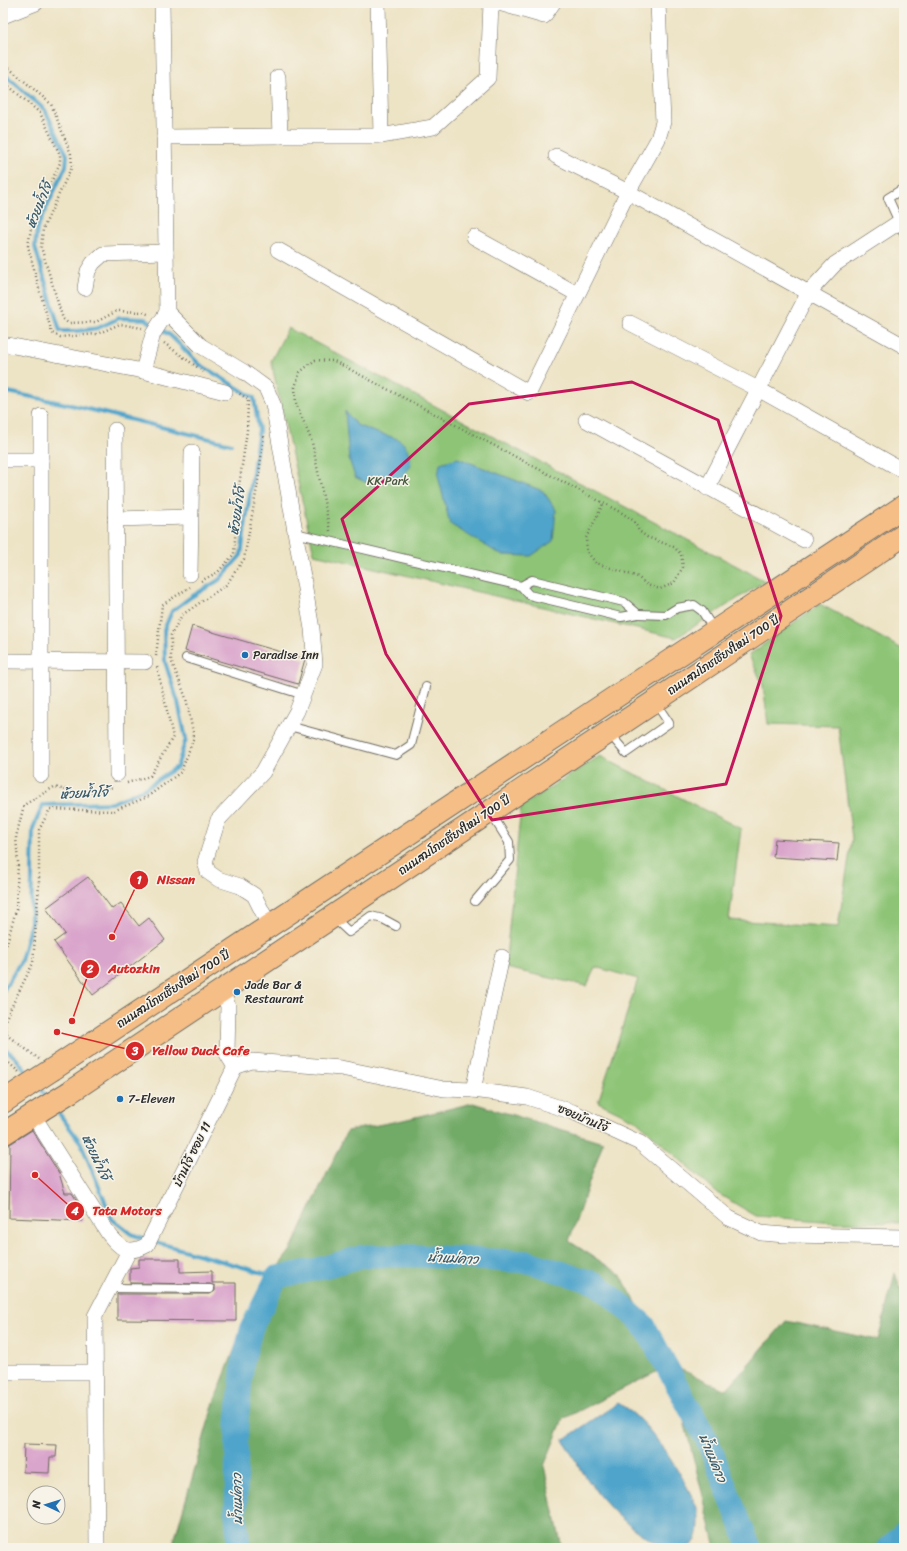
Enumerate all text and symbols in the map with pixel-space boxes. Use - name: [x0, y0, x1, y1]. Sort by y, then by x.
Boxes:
- water label: ห้วยน้ำโจ้: [19, 174, 61, 232]
- park label: KK Park: [367, 470, 410, 492]
- water label: ห้วยน้ำโจ้: [222, 481, 252, 536]
- street label: ถนนสมโภชเชียงใหม่ 700 ปี: [662, 608, 785, 701]
- place label: Paradise Inn: [253, 644, 319, 666]
- marker: Paradise Inn: [240, 650, 250, 660]
- water label: ห้วยน้ำโจ้: [59, 780, 114, 806]
- street label: ถนนสมโภชเชียงใหม่ 700 ปี: [393, 788, 516, 881]
- callout: Nissan: [129, 867, 203, 892]
- text: Nissan: [156, 868, 196, 891]
- text: 1: [136, 869, 142, 891]
- street label: ถนนสมโภชเชียงใหม่ 700 ปี: [112, 943, 236, 1034]
- callout: Autozkin: [80, 956, 168, 981]
- text: Autozkin: [107, 957, 161, 980]
- text: 2: [86, 958, 94, 980]
- place label: Jade Bar & Restaurant: [244, 974, 304, 1010]
- marker: Jade Bar & Restaurant: [232, 987, 242, 997]
- callout: Yellow Duck Cafe: [125, 1038, 258, 1063]
- text: Yellow Duck Cafe: [152, 1039, 250, 1062]
- text: 3: [131, 1040, 139, 1062]
- place label: 7-Eleven: [128, 1088, 175, 1110]
- marker: 7-Eleven: [115, 1094, 125, 1104]
- street label: ซอยบ้านโจ้: [554, 1097, 614, 1139]
- street label: บ้านโจ้ ซอย 11: [167, 1118, 217, 1190]
- water label: ห้วยน้ำโจ้: [75, 1130, 119, 1188]
- callout: Tata Motors: [65, 1198, 169, 1223]
- text: Tata Motors: [92, 1199, 163, 1222]
- text: 4: [70, 1200, 79, 1222]
- water label: น้ำแม่คาว: [427, 1245, 481, 1271]
- water label: น้ำแม่คาว: [692, 1430, 734, 1487]
- water label: น้ำแม่คาว: [225, 1472, 249, 1525]
- north arrow: [26, 1485, 66, 1525]
- text: N: [27, 1499, 46, 1510]

